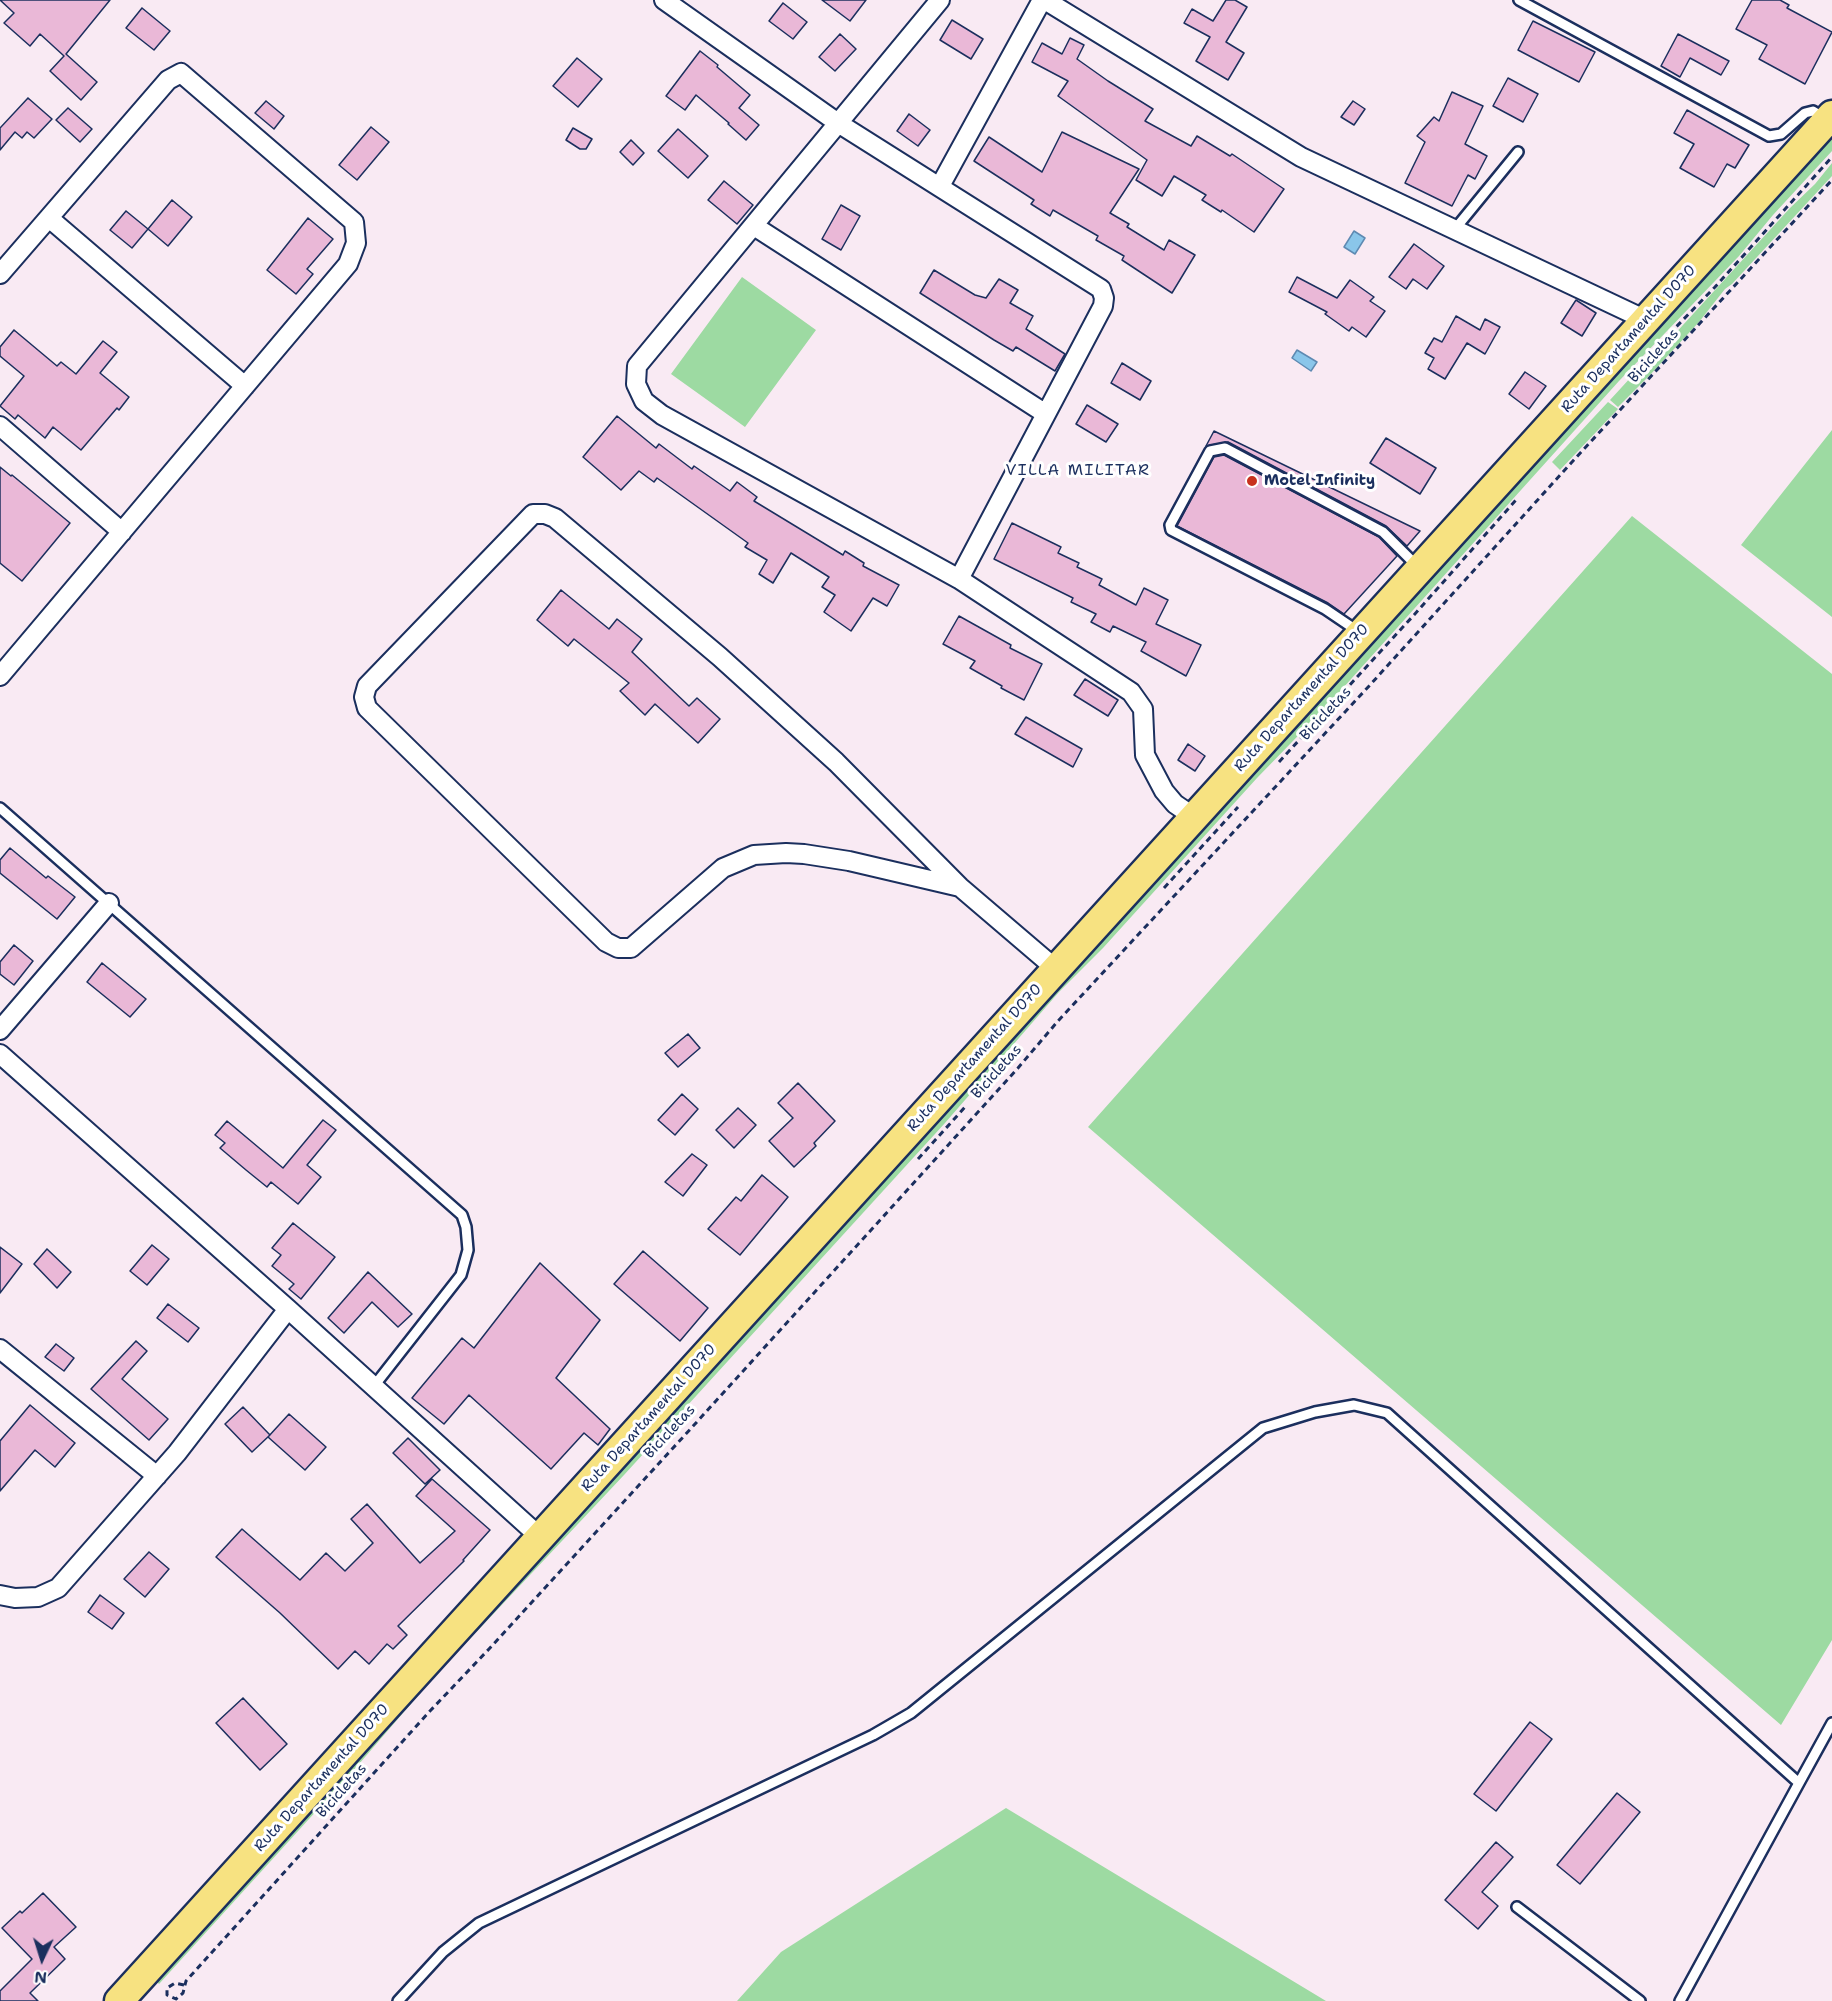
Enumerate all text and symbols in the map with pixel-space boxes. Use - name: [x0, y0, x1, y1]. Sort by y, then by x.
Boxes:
- street label: Ruta Departamental D070: [1558, 261, 1700, 417]
- street label: Bicicletas: [1625, 325, 1683, 387]
- district label: VILLA MILITAR: [1005, 461, 1151, 481]
- place label: Motel Infinity: [1264, 472, 1375, 490]
- marker: Motel Infinity: [1245, 474, 1259, 488]
- street label: Ruta Departamental D070: [1231, 620, 1373, 776]
- street label: Bicicletas: [1297, 683, 1355, 745]
- street label: Ruta Departamental D070: [904, 980, 1046, 1136]
- street label: Bicicletas: [968, 1041, 1026, 1103]
- street label: Ruta Departamental D070: [578, 1340, 720, 1496]
- street label: Bicicletas: [641, 1401, 699, 1463]
- street label: Ruta Departamental D070: [251, 1700, 393, 1856]
- street label: Bicicletas: [313, 1760, 371, 1822]
- north arrow: [12, 1929, 72, 1989]
- text: N: [34, 1967, 48, 1988]

